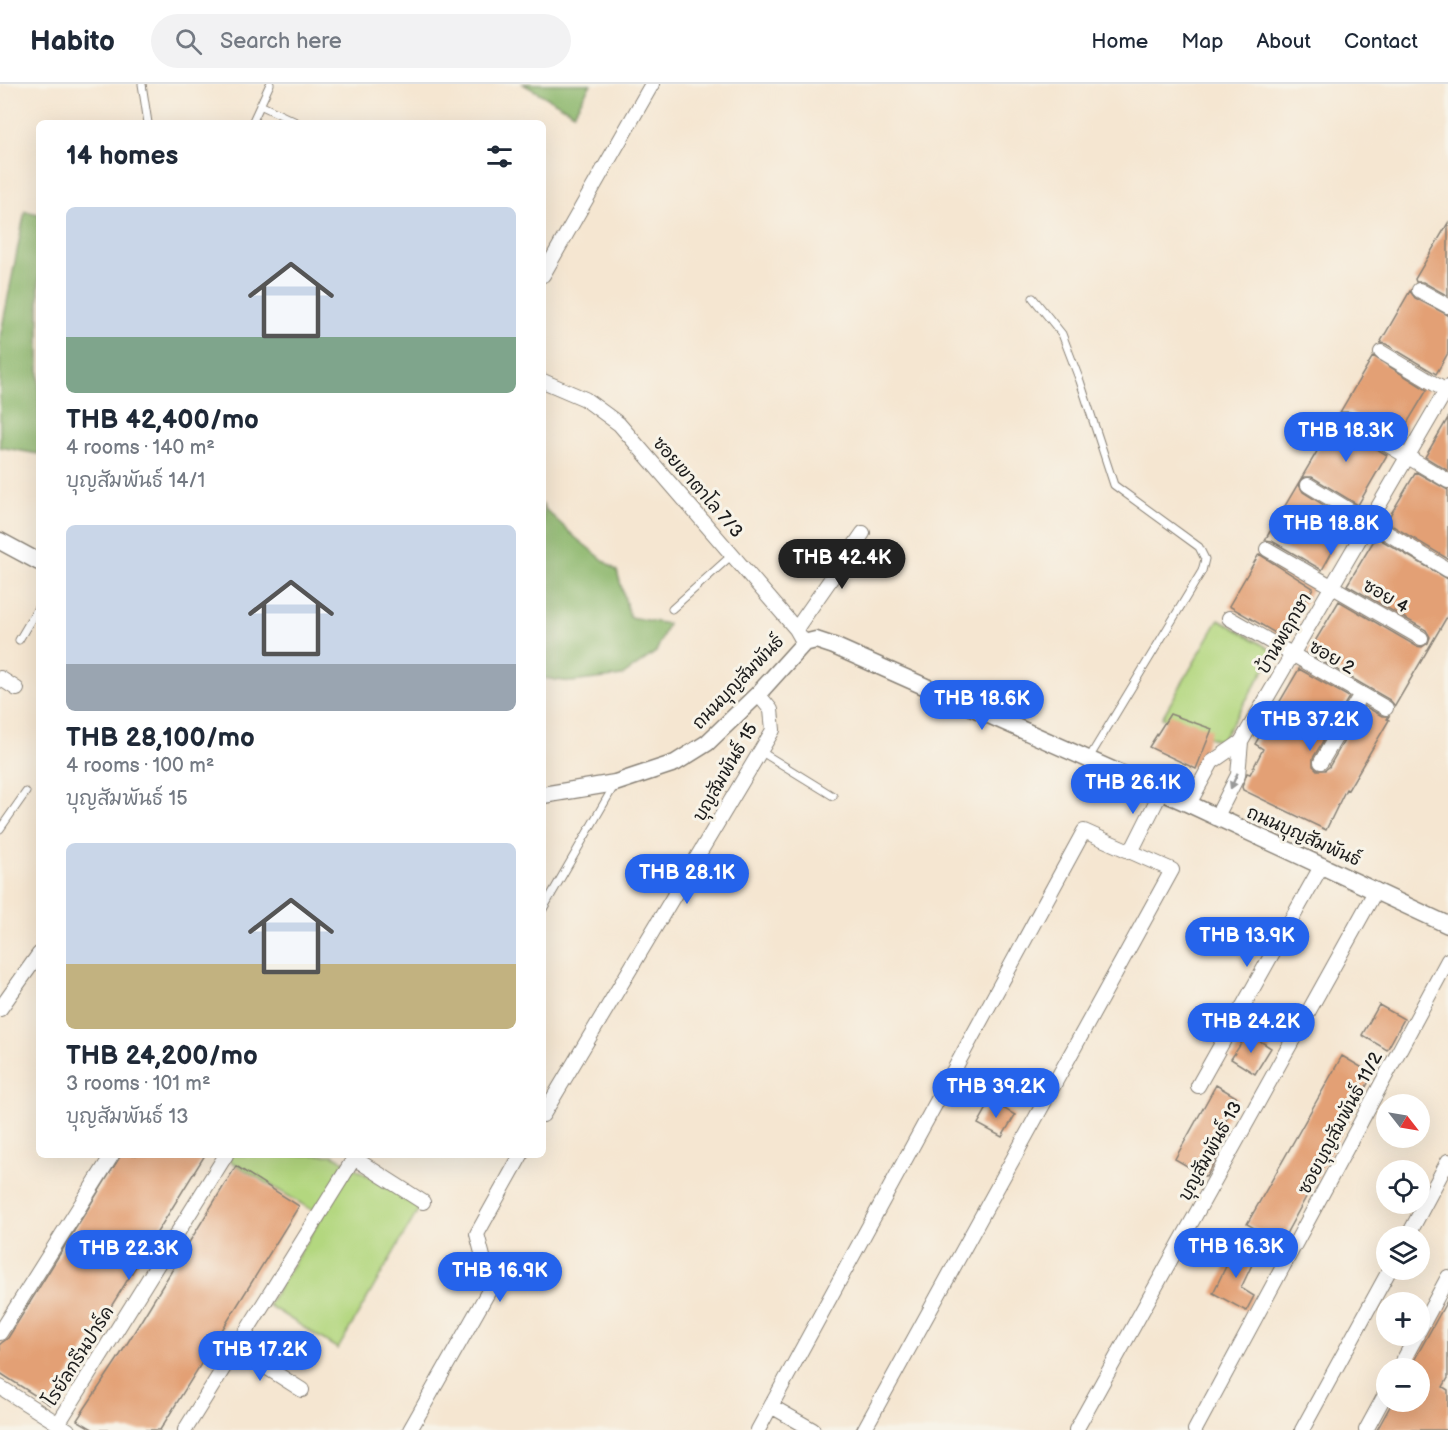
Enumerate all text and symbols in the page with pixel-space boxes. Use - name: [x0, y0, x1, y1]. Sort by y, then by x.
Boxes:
- search box: [151, 14, 571, 68]
- text: Habito: [30, 25, 115, 58]
- icon: search: [172, 25, 205, 58]
- text: Search here: [220, 28, 342, 55]
- text: Home: [1091, 29, 1148, 54]
- text: Map: [1181, 29, 1223, 54]
- text: About: [1256, 29, 1311, 54]
- text: Contact: [1344, 29, 1418, 54]
- icon: filters: [483, 140, 516, 173]
- text: 14 homes: [66, 141, 178, 172]
- icon: home: [237, 246, 345, 354]
- text: THB 42,400/mo: [66, 405, 259, 436]
- pin: THB 18.3K: [1277, 412, 1415, 463]
- text: THB 18.3K: [1298, 419, 1394, 443]
- street label: ซอยเขาตาโล 7/3: [648, 431, 749, 542]
- text: 4 rooms · 140 m²: [66, 436, 215, 460]
- text: บุญสัมพันธ์ 14/1: [66, 469, 205, 493]
- pin: THB 18.8K: [1262, 505, 1400, 556]
- text: THB 18.8K: [1283, 512, 1379, 536]
- pin: THB 42.4K: [773, 539, 911, 590]
- text: THB 42.4K: [792, 546, 892, 570]
- icon: home: [237, 564, 345, 672]
- street label: ซอย 4: [1359, 575, 1412, 618]
- street label: บ้านพฤกษา: [1251, 588, 1317, 678]
- street label: ถนนบุญสัมพันธ์: [686, 629, 791, 736]
- street label: ซอย 2: [1305, 636, 1359, 679]
- pin: THB 18.6K: [913, 680, 1051, 731]
- text: THB 18.6K: [934, 687, 1030, 711]
- pin: THB 37.2K: [1241, 701, 1379, 752]
- text: THB 37.2K: [1261, 708, 1359, 732]
- street label: บุญสัมพันธ์ 15: [686, 718, 765, 826]
- text: THB 28,100/mo: [66, 723, 255, 754]
- text: 4 rooms · 100 m²: [66, 754, 214, 778]
- pin: THB 26.1K: [1064, 764, 1202, 815]
- text: THB 26.1K: [1085, 771, 1181, 795]
- one-way arrow: [1230, 773, 1239, 790]
- text: บุญสัมพันธ์ 15: [66, 787, 188, 811]
- street label: ถนนบุญสัมพันธ์: [1242, 799, 1365, 874]
- pin: THB 28.1K: [618, 854, 756, 905]
- text: THB 28.1K: [639, 861, 735, 885]
- icon: home: [237, 882, 345, 990]
- pin: THB 13.9K: [1178, 917, 1316, 968]
- text: THB 13.9K: [1199, 924, 1295, 948]
- pin: THB 24.2K: [1182, 1003, 1320, 1054]
- text: THB 24.2K: [1202, 1010, 1300, 1034]
- text: THB 24,200/mo: [66, 1041, 258, 1072]
- street label: ซอยบุญสัมพันธ์ 11/2: [1291, 1047, 1390, 1200]
- pin: THB 39.2K: [927, 1068, 1065, 1119]
- text: 3 rooms · 101 m²: [66, 1072, 211, 1096]
- text: THB 39.2K: [946, 1075, 1046, 1099]
- north arrow: [1376, 1094, 1430, 1148]
- map controls: [1376, 1094, 1430, 1412]
- street label: บุญสัมพันธ์ 13: [1172, 1096, 1249, 1206]
- text: บุญสัมพันธ์ 13: [66, 1105, 189, 1129]
- button: locate: [1376, 1160, 1430, 1214]
- button: layers: [1376, 1226, 1430, 1280]
- pin: THB 16.3K: [1167, 1228, 1305, 1279]
- pin: THB 22.3K: [60, 1230, 198, 1281]
- text: THB 16.3K: [1188, 1235, 1284, 1259]
- text: THB 22.3K: [79, 1237, 179, 1261]
- pin: THB 16.9K: [431, 1252, 569, 1303]
- text: THB 16.9K: [452, 1259, 548, 1283]
- button: +: [1376, 1292, 1430, 1346]
- street label: โรยัลกรีนปาร์ค: [38, 1301, 119, 1410]
- pin: THB 17.2K: [191, 1331, 329, 1382]
- text: THB 17.2K: [212, 1338, 308, 1362]
- button: −: [1376, 1358, 1430, 1412]

